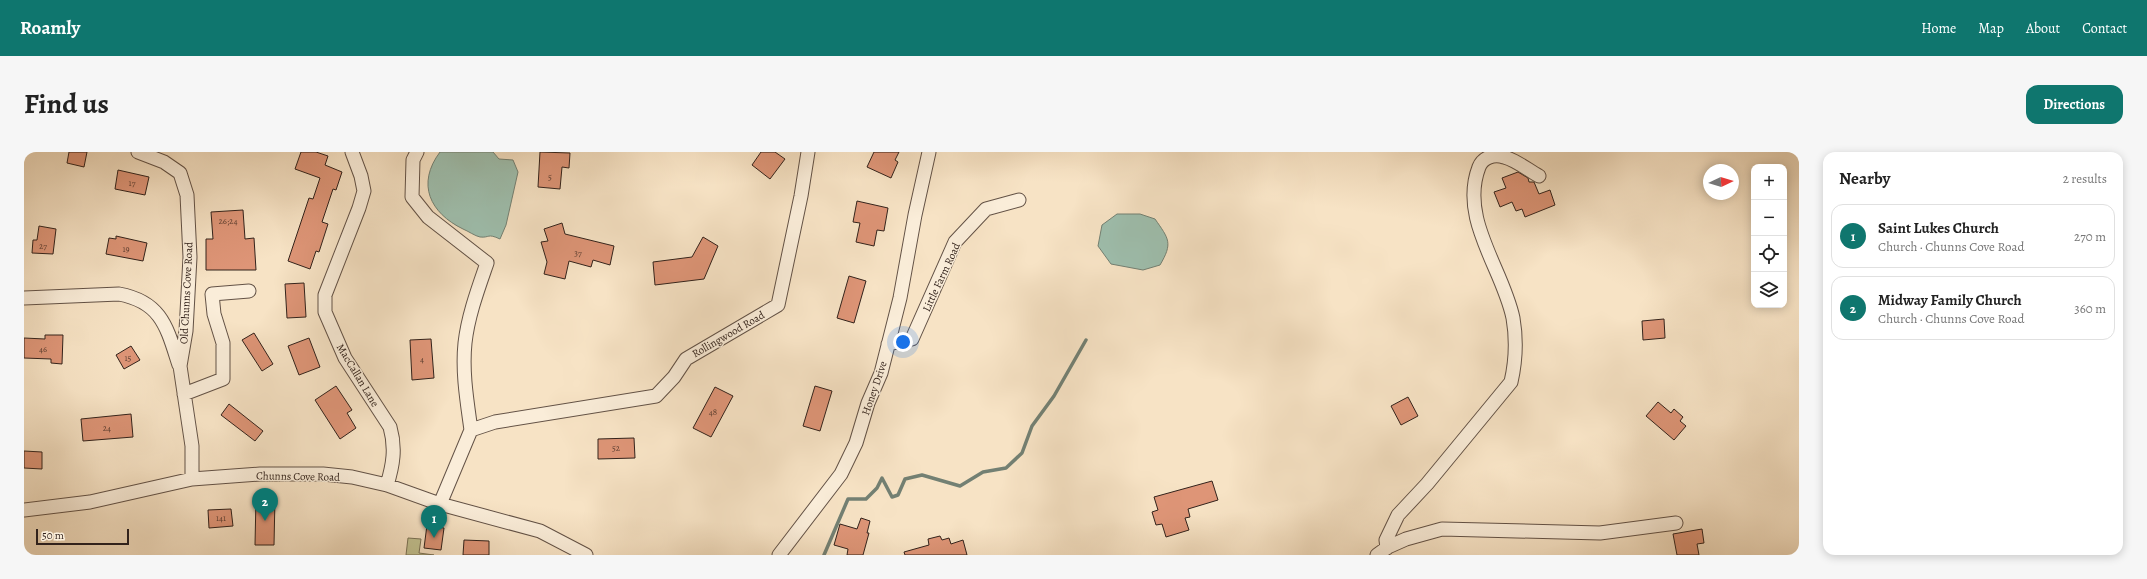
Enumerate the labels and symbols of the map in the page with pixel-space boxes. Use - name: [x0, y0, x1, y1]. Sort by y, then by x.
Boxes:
- north arrow: [1703, 164, 1739, 200]
- house number: 5: [548, 171, 552, 183]
- house number: 17: [129, 177, 136, 189]
- house number: 26;24: [219, 215, 237, 227]
- house number: 27: [39, 240, 47, 252]
- street label: Little Farm Road: [919, 240, 964, 314]
- street label: Old Chunns Cove Road: [176, 241, 197, 345]
- house number: 19: [122, 243, 130, 255]
- house number: 37: [574, 247, 582, 259]
- street label: Rollingwood Road: [689, 308, 767, 361]
- your location: [893, 332, 913, 352]
- street label: MacCallan Lane: [333, 341, 382, 410]
- house number: 46: [39, 343, 47, 355]
- house number: 15: [125, 352, 132, 364]
- house number: 4: [420, 353, 424, 365]
- street label: Honey Drive: [858, 359, 891, 417]
- house number: 48: [709, 406, 717, 418]
- house number: 24: [103, 422, 111, 434]
- house number: 52: [612, 442, 621, 454]
- street label: Chunns Cove Road: [256, 468, 340, 485]
- pin: 2: [252, 488, 278, 521]
- pin: 1: [421, 505, 447, 538]
- house number: 141: [216, 512, 226, 524]
- scale bar: [36, 527, 129, 546]

